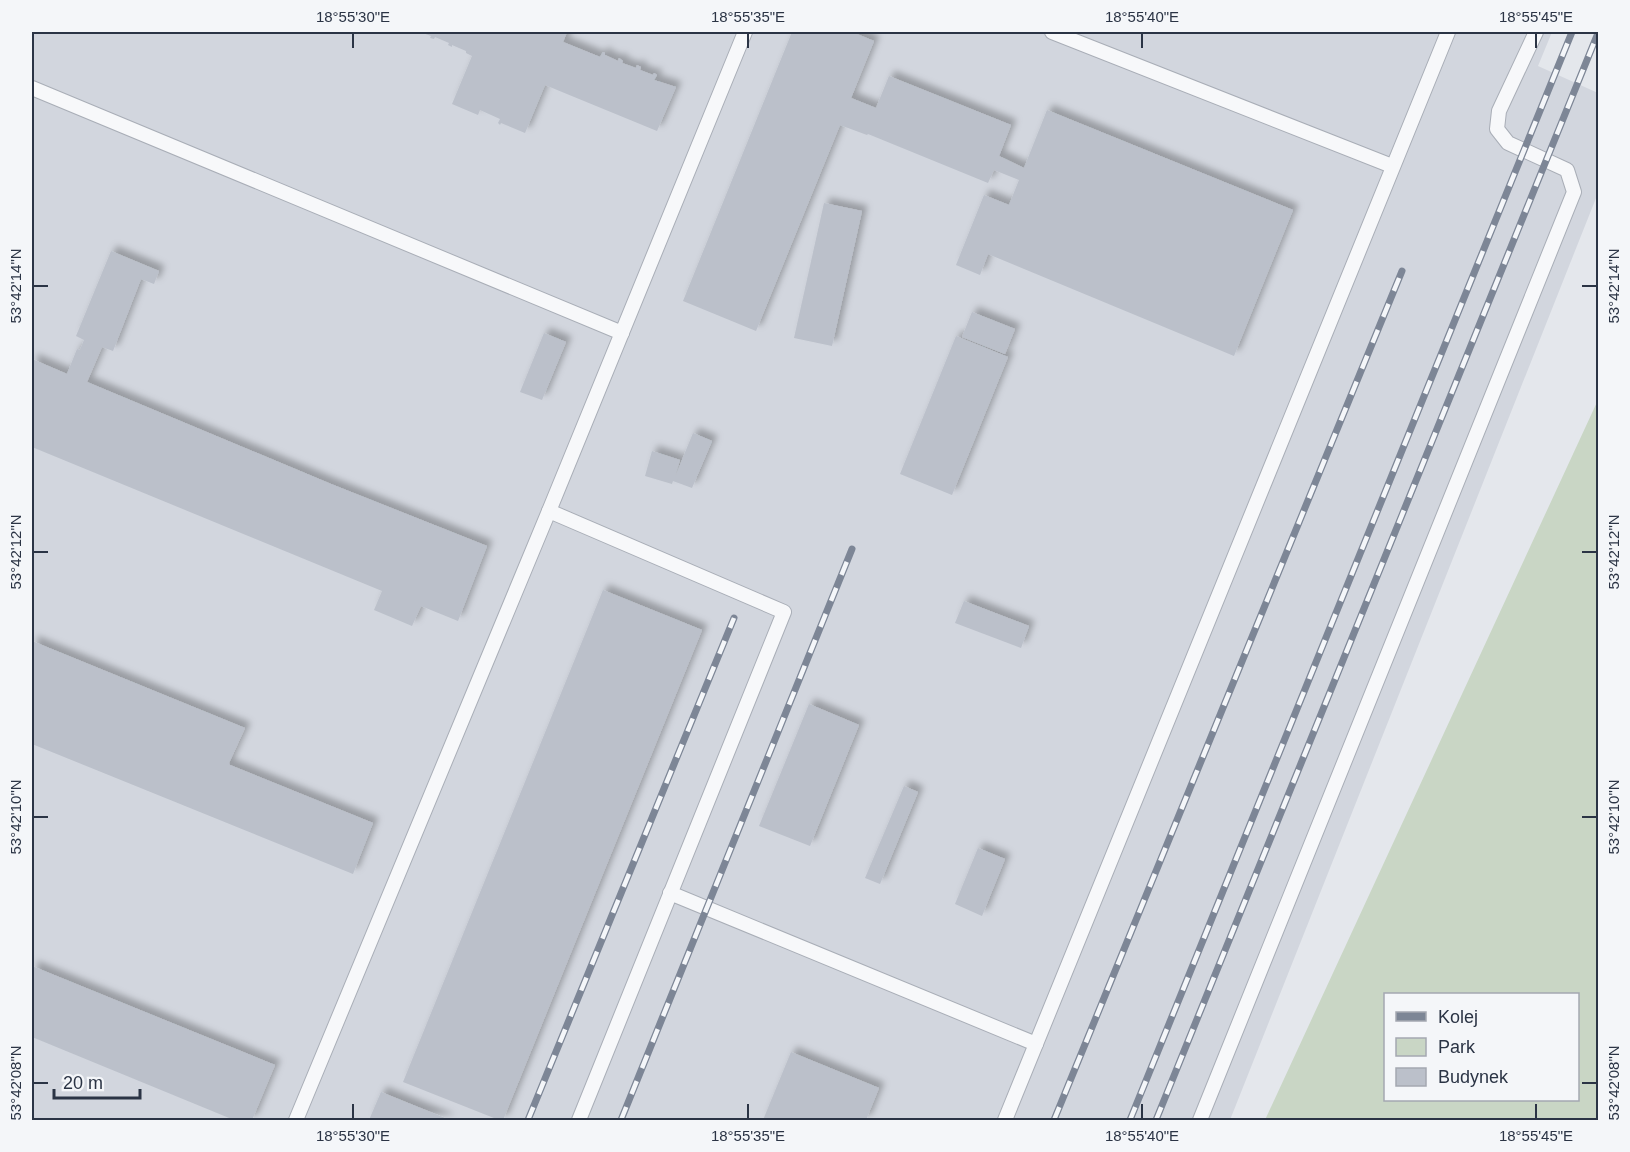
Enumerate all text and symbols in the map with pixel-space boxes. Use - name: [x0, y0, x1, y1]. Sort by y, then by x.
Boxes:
- text: 18°55'30"E: [316, 8, 390, 25]
- text: 18°55'35"E: [711, 8, 785, 25]
- text: 18°55'40"E: [1105, 8, 1179, 25]
- text: 18°55'45"E: [1499, 8, 1573, 25]
- text: 53°42'14"N: [7, 248, 24, 324]
- text: 53°42'14"N: [1605, 248, 1622, 324]
- text: 53°42'12"N: [7, 514, 24, 590]
- text: 53°42'12"N: [1605, 514, 1622, 590]
- text: 53°42'10"N: [7, 779, 24, 855]
- text: 53°42'10"N: [1605, 779, 1622, 855]
- legend: [1384, 993, 1579, 1101]
- text: Kolej: [1438, 1007, 1478, 1027]
- text: Park: [1438, 1037, 1476, 1057]
- text: 53°42'08"N: [7, 1045, 24, 1121]
- text: 53°42'08"N: [1605, 1045, 1622, 1121]
- scale bar: [54, 1062, 140, 1100]
- text: Budynek: [1438, 1067, 1509, 1087]
- text: 20 m: [63, 1073, 103, 1093]
- text: 18°55'30"E: [316, 1127, 390, 1144]
- text: 18°55'35"E: [711, 1127, 785, 1144]
- text: 18°55'40"E: [1105, 1127, 1179, 1144]
- text: 18°55'45"E: [1499, 1127, 1573, 1144]

